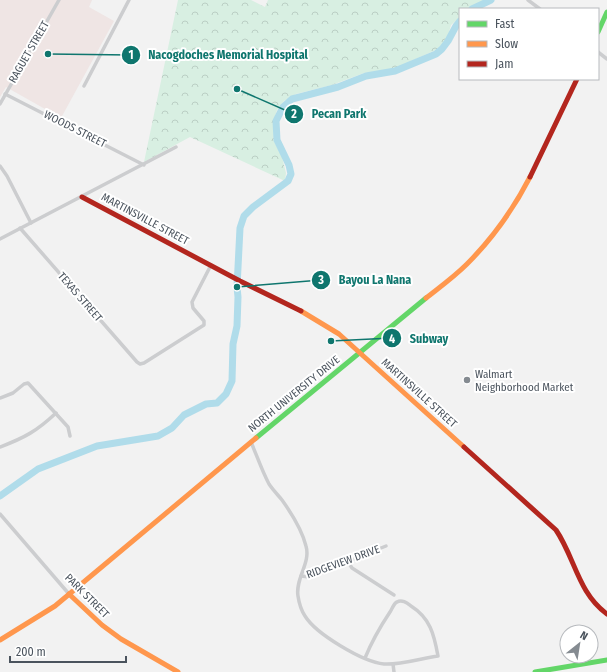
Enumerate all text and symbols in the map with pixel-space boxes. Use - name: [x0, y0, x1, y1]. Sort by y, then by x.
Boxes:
- legend: [459, 8, 599, 80]
- text: Fast: [495, 17, 514, 31]
- street label: RAGUET STREET: [6, 18, 52, 85]
- text: Slow: [495, 37, 518, 51]
- callout: Nacogdoches Memorial Hospital: [121, 43, 316, 67]
- text: 1: [128, 48, 134, 62]
- text: Nacogdoches Memorial Hospital: [148, 48, 309, 62]
- text: Jam: [495, 57, 513, 71]
- callout: Pecan Park: [284, 102, 374, 126]
- text: 2: [290, 107, 297, 121]
- text: Pecan Park: [312, 107, 367, 121]
- street label: WOODS STREET: [42, 108, 109, 151]
- street label: MARTINSVILLE STREET: [99, 190, 192, 248]
- callout: Bayou La Nana: [311, 268, 420, 292]
- street label: TEXAS STREET: [55, 270, 106, 325]
- text: 3: [317, 273, 324, 287]
- text: Bayou La Nana: [339, 273, 411, 287]
- callout: Subway: [382, 326, 457, 350]
- text: 4: [389, 332, 395, 346]
- text: Subway: [410, 332, 449, 346]
- street label: NORTH UNIVERSITY DRIVE: [246, 353, 342, 435]
- street label: MARTINSVILLE STREET: [379, 356, 460, 431]
- place label: Walmart Neighborhood Market: [475, 368, 574, 394]
- marker: Walmart Neighborhood Market: [462, 375, 472, 385]
- street label: RIDGEVIEW DRIVE: [304, 543, 382, 581]
- street label: PARK STREET: [62, 571, 112, 621]
- north arrow: [559, 624, 599, 664]
- text: N: [578, 628, 590, 643]
- scale bar: [10, 638, 126, 664]
- text: 200 m: [16, 645, 46, 659]

